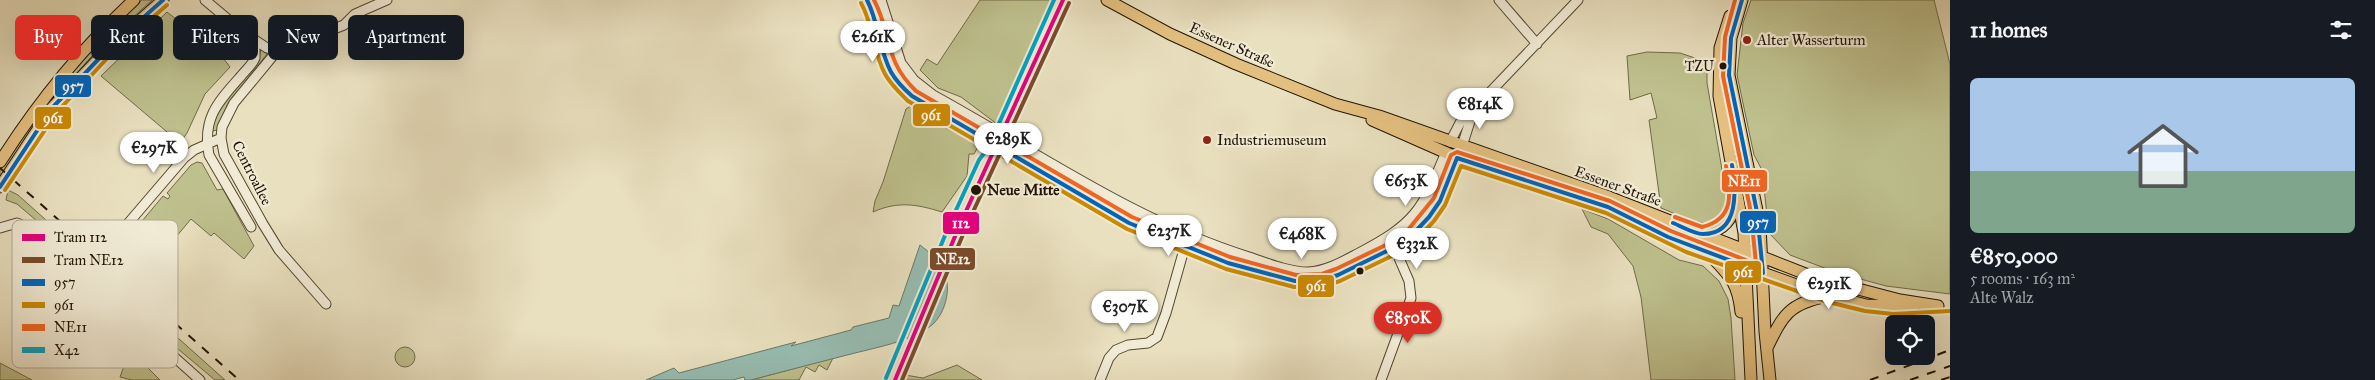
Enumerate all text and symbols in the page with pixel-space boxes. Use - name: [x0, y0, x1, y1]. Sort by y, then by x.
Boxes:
- chip: Buy: [15, 15, 81, 60]
- chip: Rent: [91, 15, 163, 60]
- chip: Filters: [173, 15, 258, 60]
- chip: New: [268, 15, 338, 60]
- chip: Apartment: [348, 15, 464, 60]
- icon: filters: [2327, 16, 2355, 44]
- text: 11 homes: [1970, 17, 2047, 43]
- street label: Essener Straße: [1187, 18, 1277, 72]
- pin: €261K: [838, 20, 908, 63]
- text: €261K: [851, 27, 895, 46]
- place label: Alter Wasserturm: [1756, 31, 1866, 49]
- marker: Alter Wasserturm: [1741, 34, 1753, 46]
- place label: TZU: [1685, 58, 1715, 75]
- marker: TZU: [1718, 61, 1728, 71]
- line badge: 957: [54, 74, 92, 98]
- text: 957: [62, 78, 84, 96]
- pin: €814K: [1445, 88, 1515, 130]
- text: €814K: [1458, 94, 1502, 113]
- line badge: 961: [912, 103, 951, 127]
- line badge: 961: [34, 106, 72, 130]
- text: 961: [921, 107, 942, 125]
- text: 961: [43, 110, 64, 128]
- icon: home: [2118, 111, 2208, 201]
- pin: €289K: [973, 122, 1043, 165]
- text: €289K: [985, 129, 1031, 148]
- place label: Industriemuseum: [1217, 131, 1327, 149]
- pin: €297K: [119, 132, 189, 174]
- marker: Industriemuseum: [1201, 134, 1213, 146]
- text: €297K: [131, 138, 177, 157]
- street label: Centroallee: [228, 138, 276, 208]
- street label: Essener Straße: [1572, 162, 1664, 210]
- pin: €653K: [1371, 164, 1441, 207]
- line badge: NE11: [1721, 169, 1768, 193]
- text: €653K: [1384, 171, 1428, 190]
- text: NE11: [1728, 173, 1761, 190]
- place label: Neue Mitte: [987, 181, 1060, 199]
- marker: Neue Mitte: [969, 183, 983, 197]
- line badge: 957: [1739, 210, 1777, 234]
- line badge: 112: [942, 211, 980, 235]
- pin: €237K: [1134, 214, 1204, 257]
- text: 957: [1747, 214, 1769, 232]
- text: 112: [952, 215, 971, 232]
- pin: €468K: [1267, 218, 1337, 260]
- legend: [12, 220, 178, 368]
- text: €237K: [1147, 221, 1191, 240]
- text: €468K: [1279, 224, 1325, 243]
- pin: €332K: [1382, 228, 1452, 270]
- text: Tram 112: [54, 229, 107, 246]
- text: €332K: [1396, 234, 1438, 253]
- text: €850,000: [1970, 243, 2058, 269]
- line badge: NE12: [929, 247, 976, 271]
- text: NE12: [936, 251, 971, 268]
- text: Tram NE12: [54, 252, 124, 269]
- line badge: 961: [1724, 260, 1762, 284]
- text: 961: [1733, 264, 1754, 282]
- unlabelled marker: [1355, 266, 1365, 276]
- pin: €291K: [1794, 268, 1864, 310]
- text: 5 rooms · 163 m²: [1970, 269, 2075, 288]
- text: 957: [54, 274, 76, 291]
- line badge: 961: [1297, 274, 1335, 298]
- text: €291K: [1807, 274, 1851, 293]
- text: 961: [1306, 278, 1327, 296]
- text: Alte Walz: [1970, 288, 2034, 307]
- pin: €307K: [1090, 290, 1160, 333]
- text: 961: [54, 297, 75, 314]
- text: €307K: [1102, 297, 1148, 316]
- pin: €850K: [1373, 302, 1443, 344]
- text: €850K: [1385, 308, 1431, 327]
- map controls: [1885, 315, 1935, 365]
- button: locate: [1885, 315, 1935, 365]
- text: NE11: [54, 319, 87, 336]
- text: X42: [54, 342, 80, 359]

